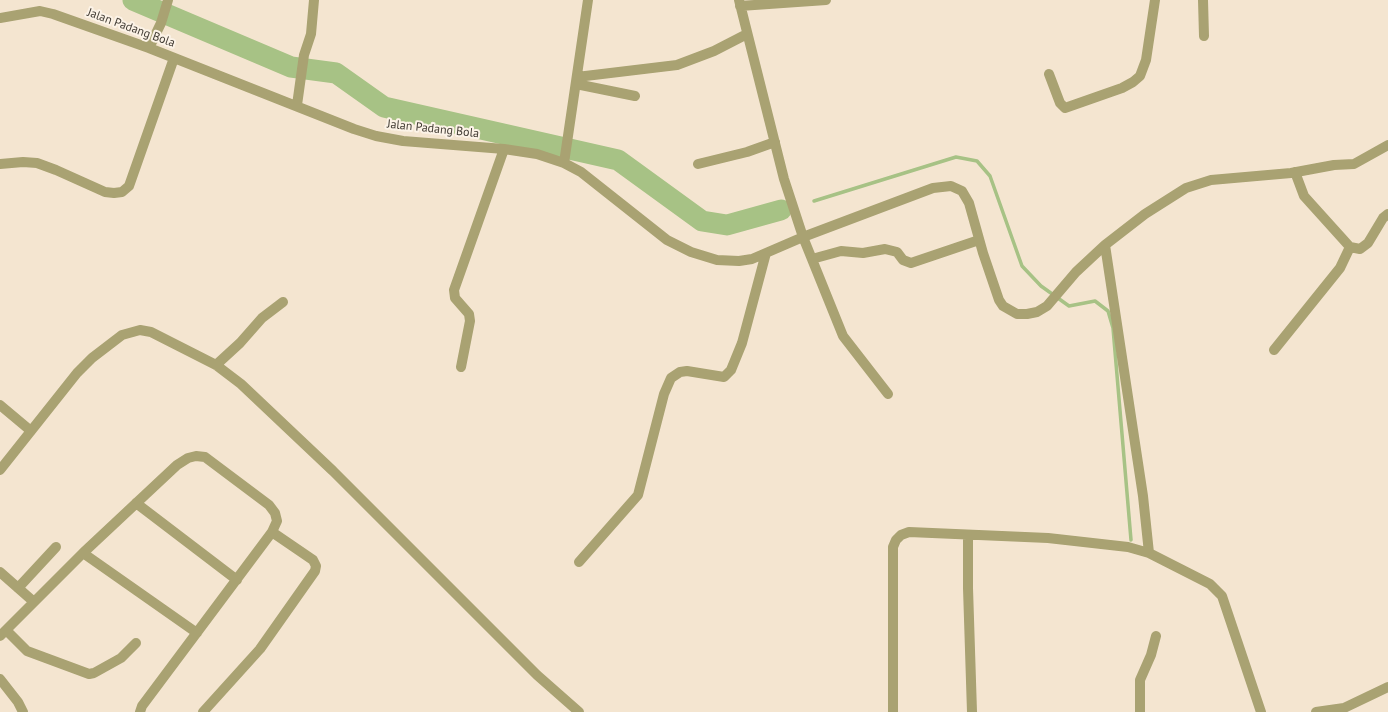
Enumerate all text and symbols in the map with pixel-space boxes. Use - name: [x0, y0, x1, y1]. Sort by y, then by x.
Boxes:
- street label: Jalan Padang Bola: [85, 5, 177, 51]
- street label: Jalan Padang Bola: [386, 117, 480, 141]

